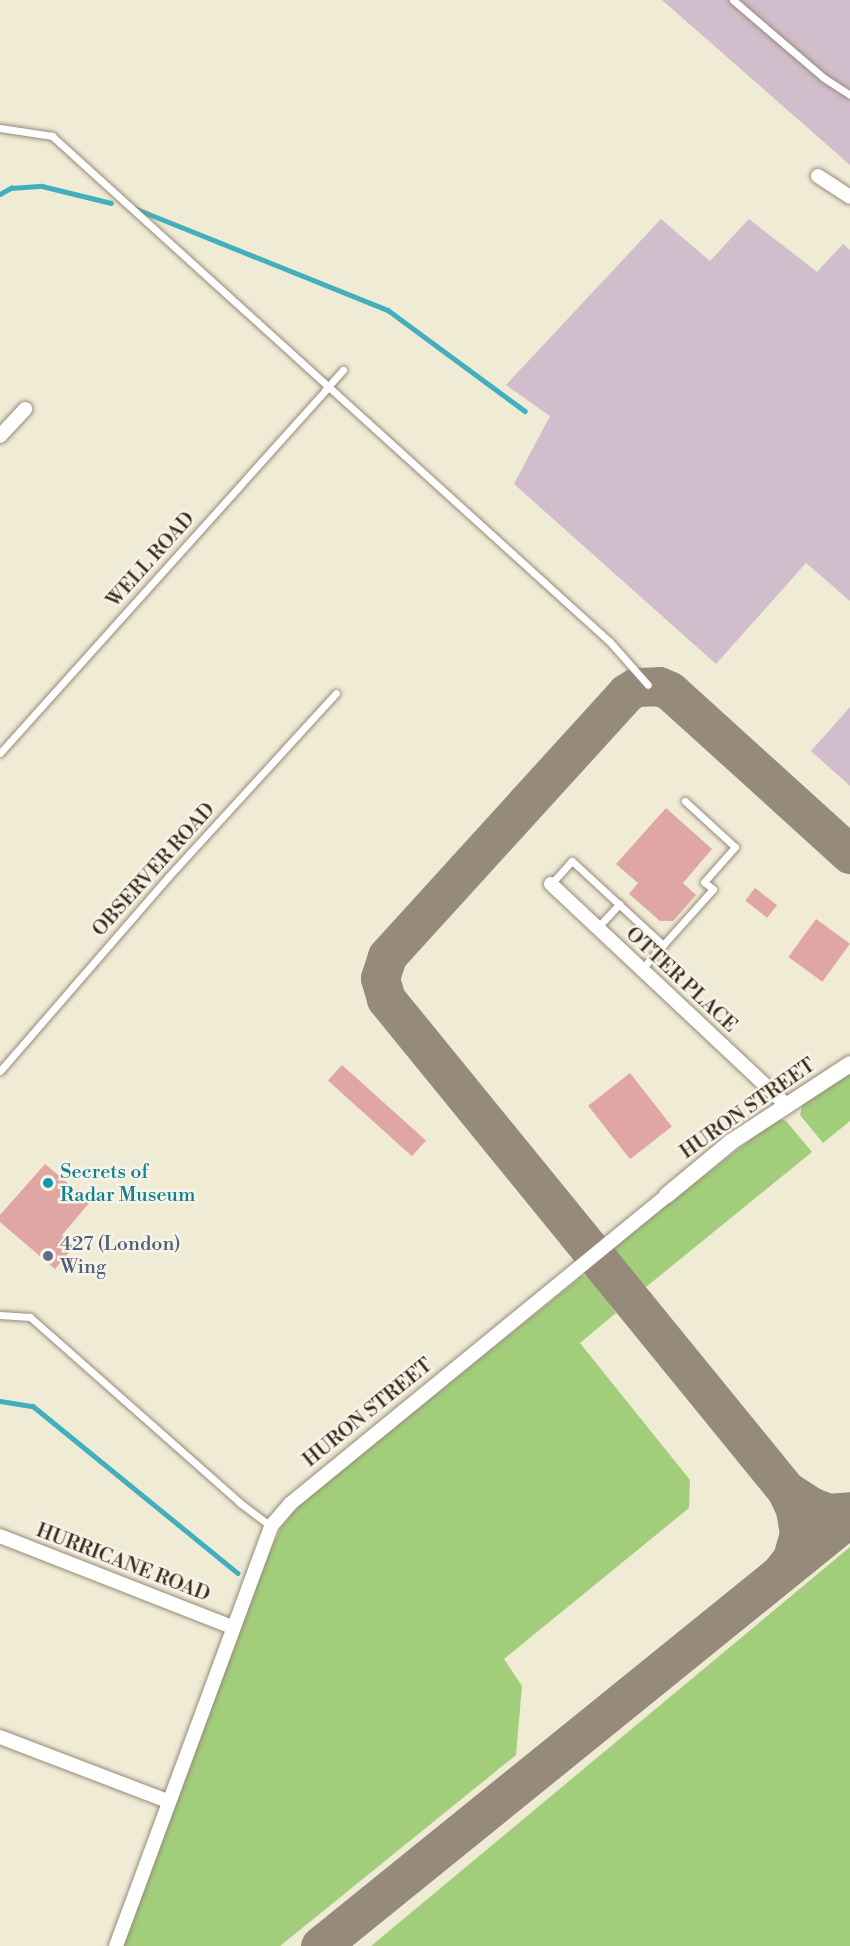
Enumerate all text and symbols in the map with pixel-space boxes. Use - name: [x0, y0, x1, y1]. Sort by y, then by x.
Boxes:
- street label: WELL ROAD: [102, 507, 200, 613]
- street label: OBSERVER ROAD: [88, 798, 220, 942]
- street label: OTTER PLACE: [620, 922, 742, 1038]
- street label: HURON STREET: [676, 1053, 820, 1165]
- place label: Secrets of Radar Museum: [60, 1160, 196, 1207]
- marker: Secrets of Radar Museum: [41, 1176, 55, 1190]
- place label: 427 (London) Wing: [60, 1232, 181, 1279]
- marker: 427 (London) Wing: [41, 1249, 55, 1263]
- street label: HURON STREET: [299, 1354, 437, 1472]
- street label: HURRICANE ROAD: [33, 1519, 213, 1607]

